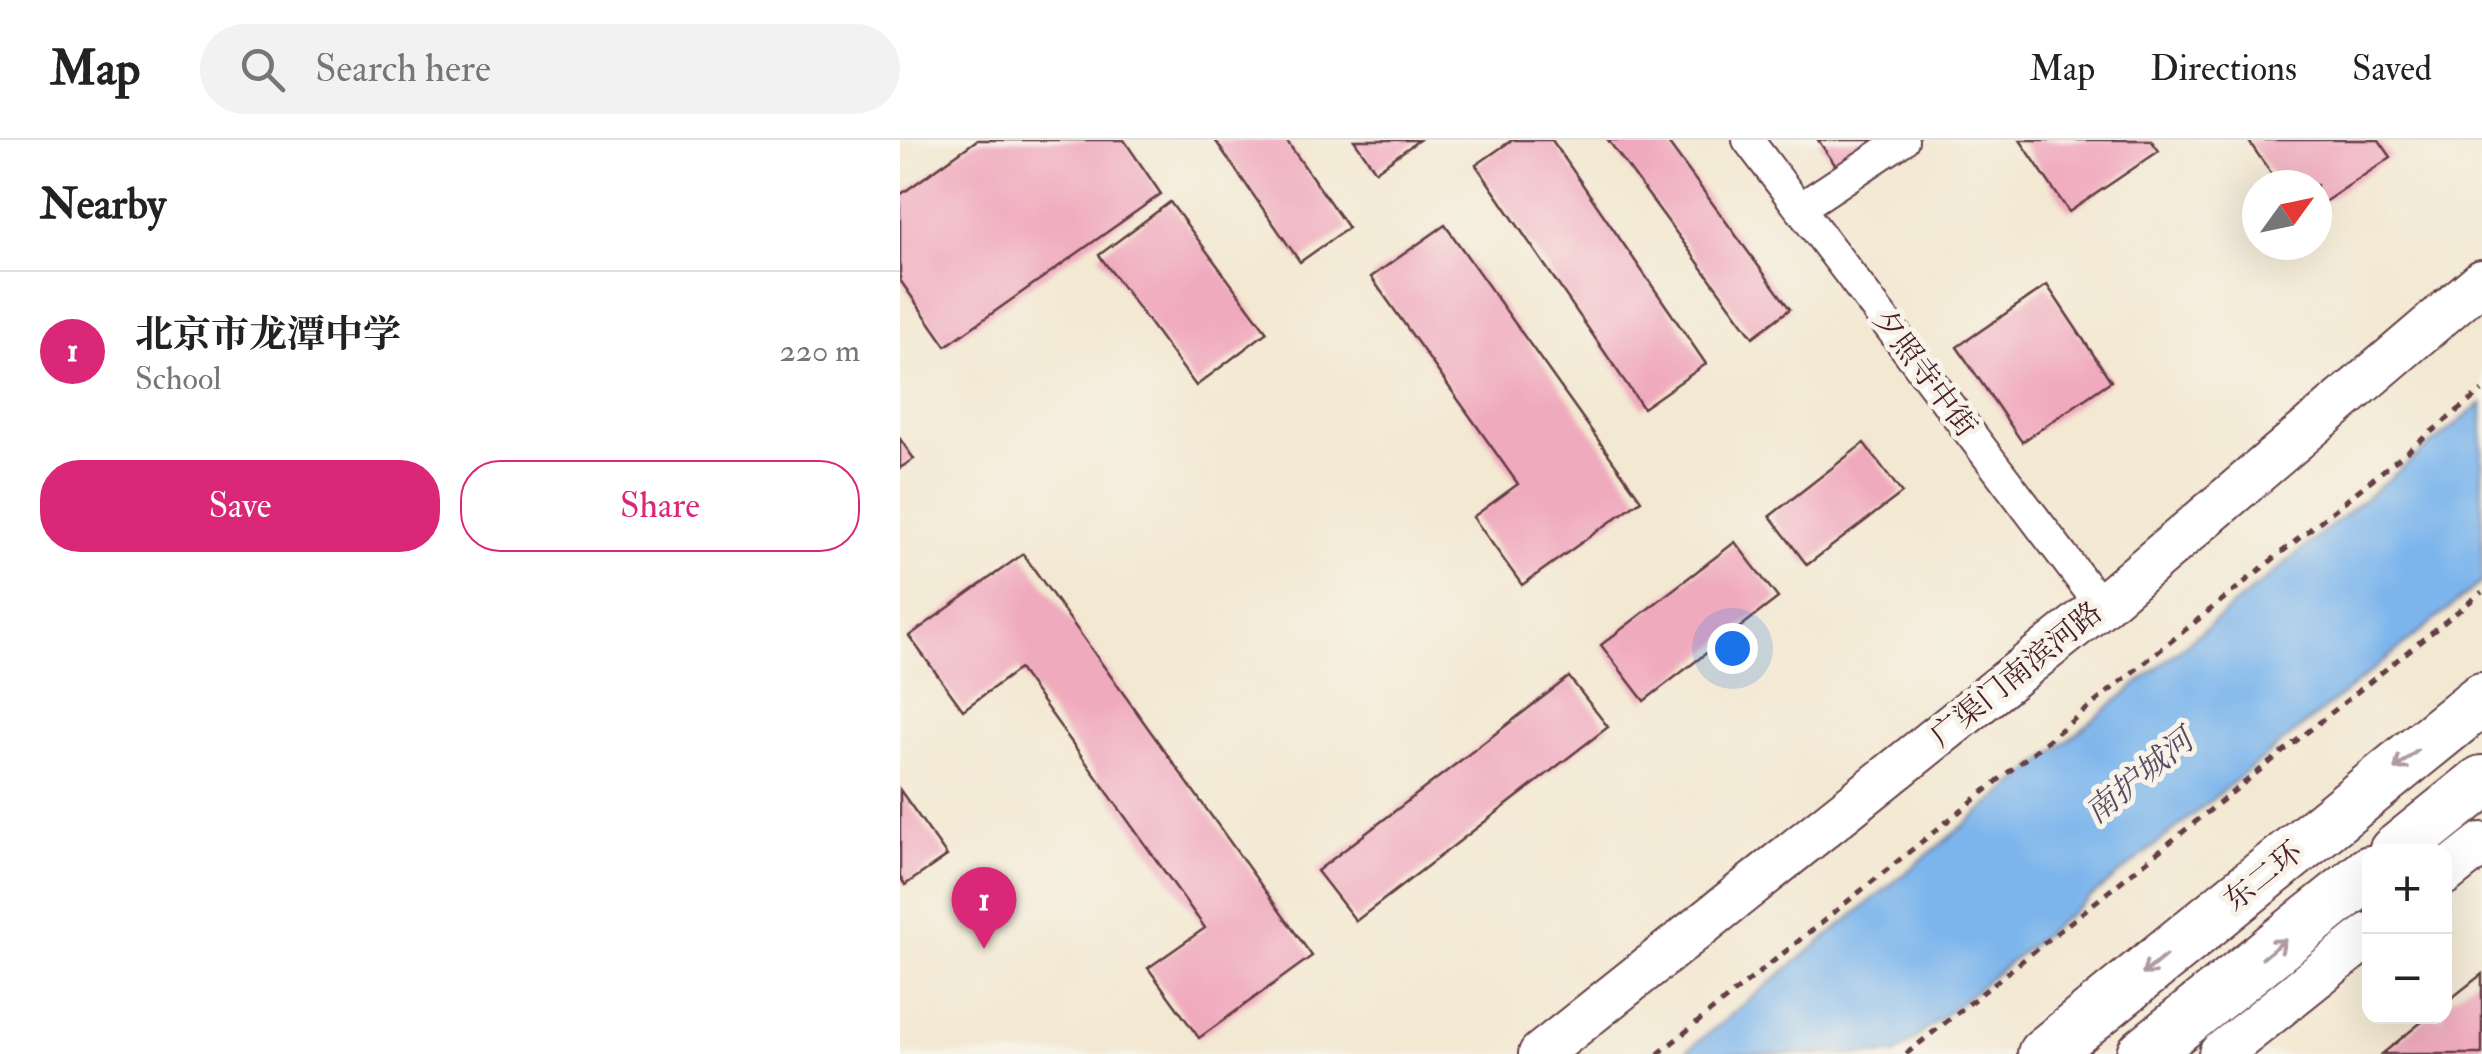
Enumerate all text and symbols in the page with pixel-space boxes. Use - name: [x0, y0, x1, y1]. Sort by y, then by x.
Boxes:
- search box: [200, 24, 900, 114]
- text: Map: [50, 39, 140, 99]
- icon: search: [235, 42, 290, 97]
- text: Search here: [315, 45, 491, 93]
- text: Map: [2029, 47, 2095, 91]
- text: Directions: [2150, 47, 2297, 91]
- text: Saved: [2352, 47, 2432, 91]
- north arrow: [2242, 170, 2332, 260]
- text: Nearby: [40, 179, 166, 231]
- street label: 夕照寺中街: [1865, 302, 1985, 444]
- text: 北京市龙潭中学: [135, 311, 401, 359]
- text: 1: [67, 331, 78, 371]
- text: 220 m: [780, 331, 860, 371]
- text: School: [135, 359, 221, 399]
- button: Save: [40, 460, 440, 552]
- button: Share: [460, 460, 860, 552]
- street label: 广渠门南滨河路: [1923, 594, 2110, 755]
- your location: [1707, 623, 1758, 674]
- water label: 南护城河: [2077, 718, 2206, 833]
- one-way arrow: [2394, 749, 2420, 771]
- street label: 东二环: [2217, 834, 2310, 919]
- map controls: [2362, 844, 2452, 1024]
- button: +: [2362, 844, 2452, 934]
- pin: 1: [952, 866, 1016, 949]
- button: −: [2362, 934, 2452, 1024]
- one-way arrow: [2260, 939, 2287, 960]
- one-way arrow: [2141, 954, 2168, 975]

